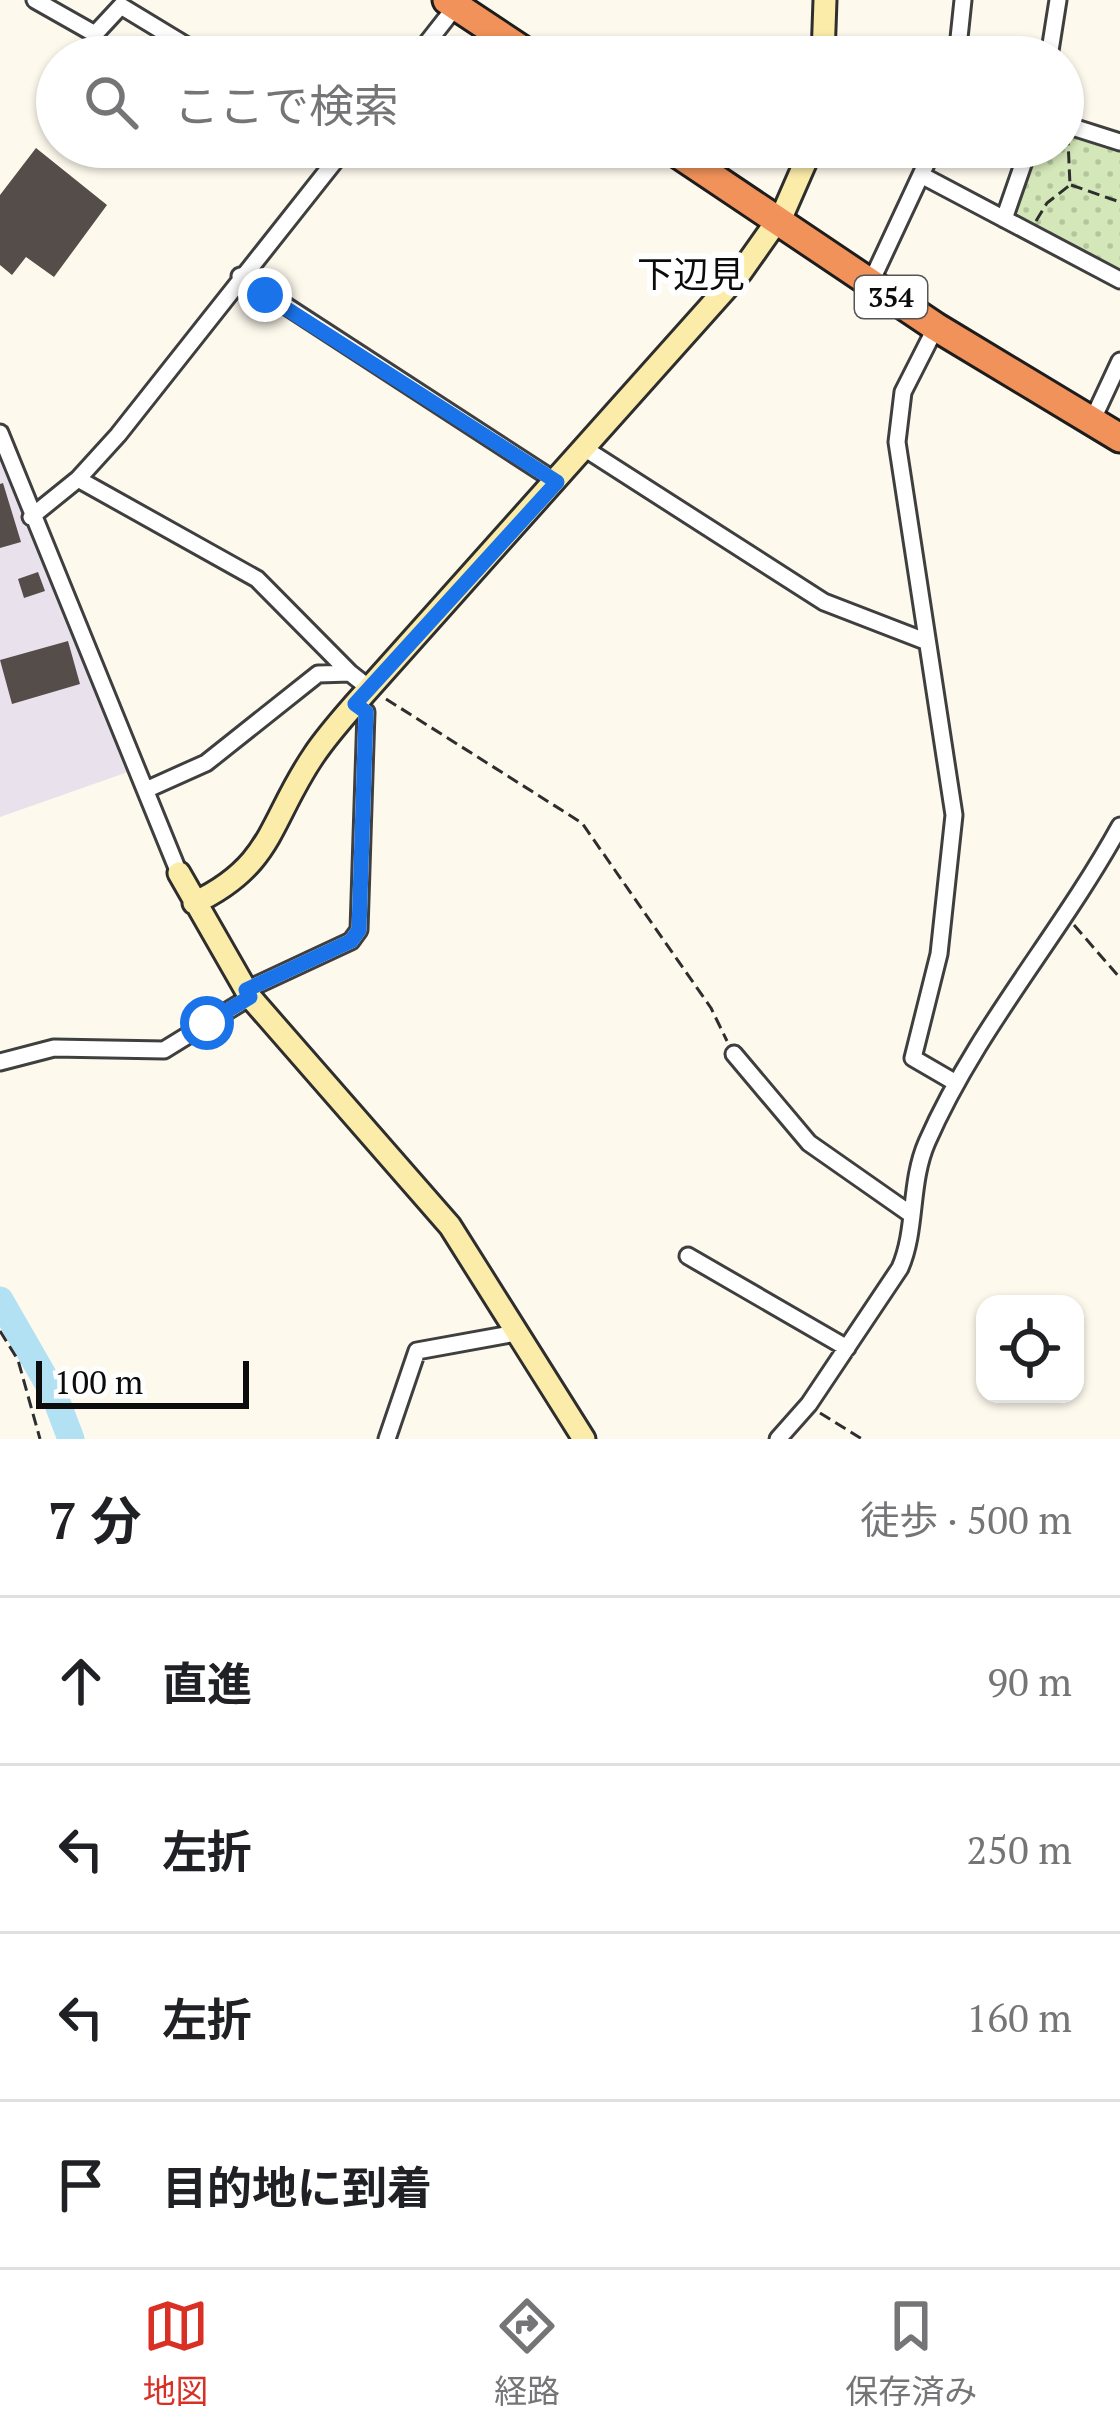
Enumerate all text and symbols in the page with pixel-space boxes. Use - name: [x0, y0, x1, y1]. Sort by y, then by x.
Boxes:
- search box: [36, 36, 1084, 168]
- icon: search: [78, 69, 144, 135]
- text: ここで検索: [174, 75, 399, 135]
- district label: 下辺見: [637, 250, 745, 297]
- route end: [238, 268, 292, 322]
- road number: 354: [855, 276, 927, 318]
- route start: [180, 996, 234, 1050]
- map controls: [976, 1295, 1084, 1403]
- button: locate: [976, 1295, 1084, 1403]
- scale bar: [36, 1355, 249, 1408]
- text: 100 m: [54, 1360, 143, 1403]
- text: 7 分: [48, 1486, 142, 1554]
- text: 徒歩 · 500 m: [860, 1493, 1072, 1545]
- icon: ahead: [48, 1648, 114, 1714]
- text: 直進: [162, 1653, 252, 1713]
- text: 90 m: [987, 1655, 1072, 1707]
- icon: left: [48, 1816, 114, 1882]
- text: 左折: [162, 1821, 252, 1881]
- text: 250 m: [967, 1823, 1072, 1875]
- icon: left: [48, 1984, 114, 2050]
- text: 左折: [162, 1989, 252, 2049]
- text: 160 m: [967, 1991, 1072, 2043]
- icon: arrive: [48, 2152, 114, 2218]
- text: 目的地に到着: [162, 2157, 432, 2217]
- tab: 地図: [143, 2293, 209, 2413]
- tab: 経路: [494, 2293, 560, 2413]
- tab: 保存済み: [845, 2293, 977, 2413]

